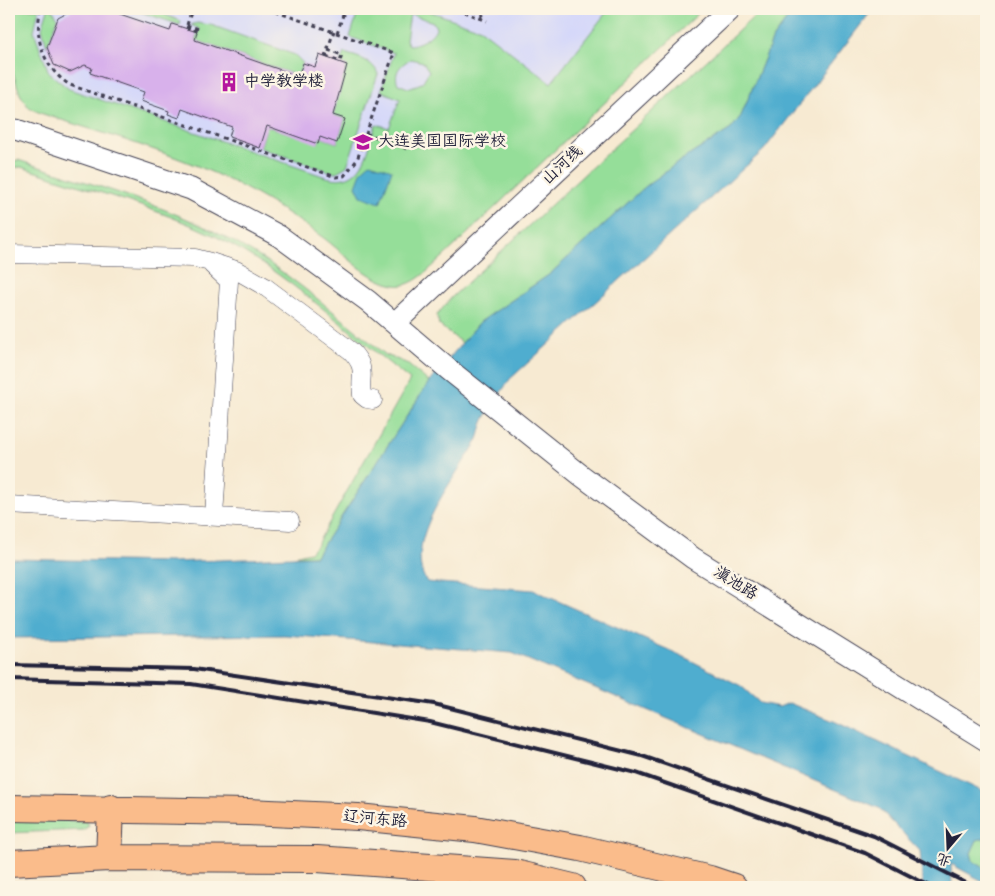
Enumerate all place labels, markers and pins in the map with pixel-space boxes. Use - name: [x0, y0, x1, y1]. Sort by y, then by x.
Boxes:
- building icon: 中学教学楼: [218, 71, 240, 93]
- place label: 中学教学楼: [244, 71, 324, 94]
- school or university icon: 大连美国国际学校: [352, 131, 374, 153]
- place label: 大连美国国际学校: [378, 131, 506, 154]

